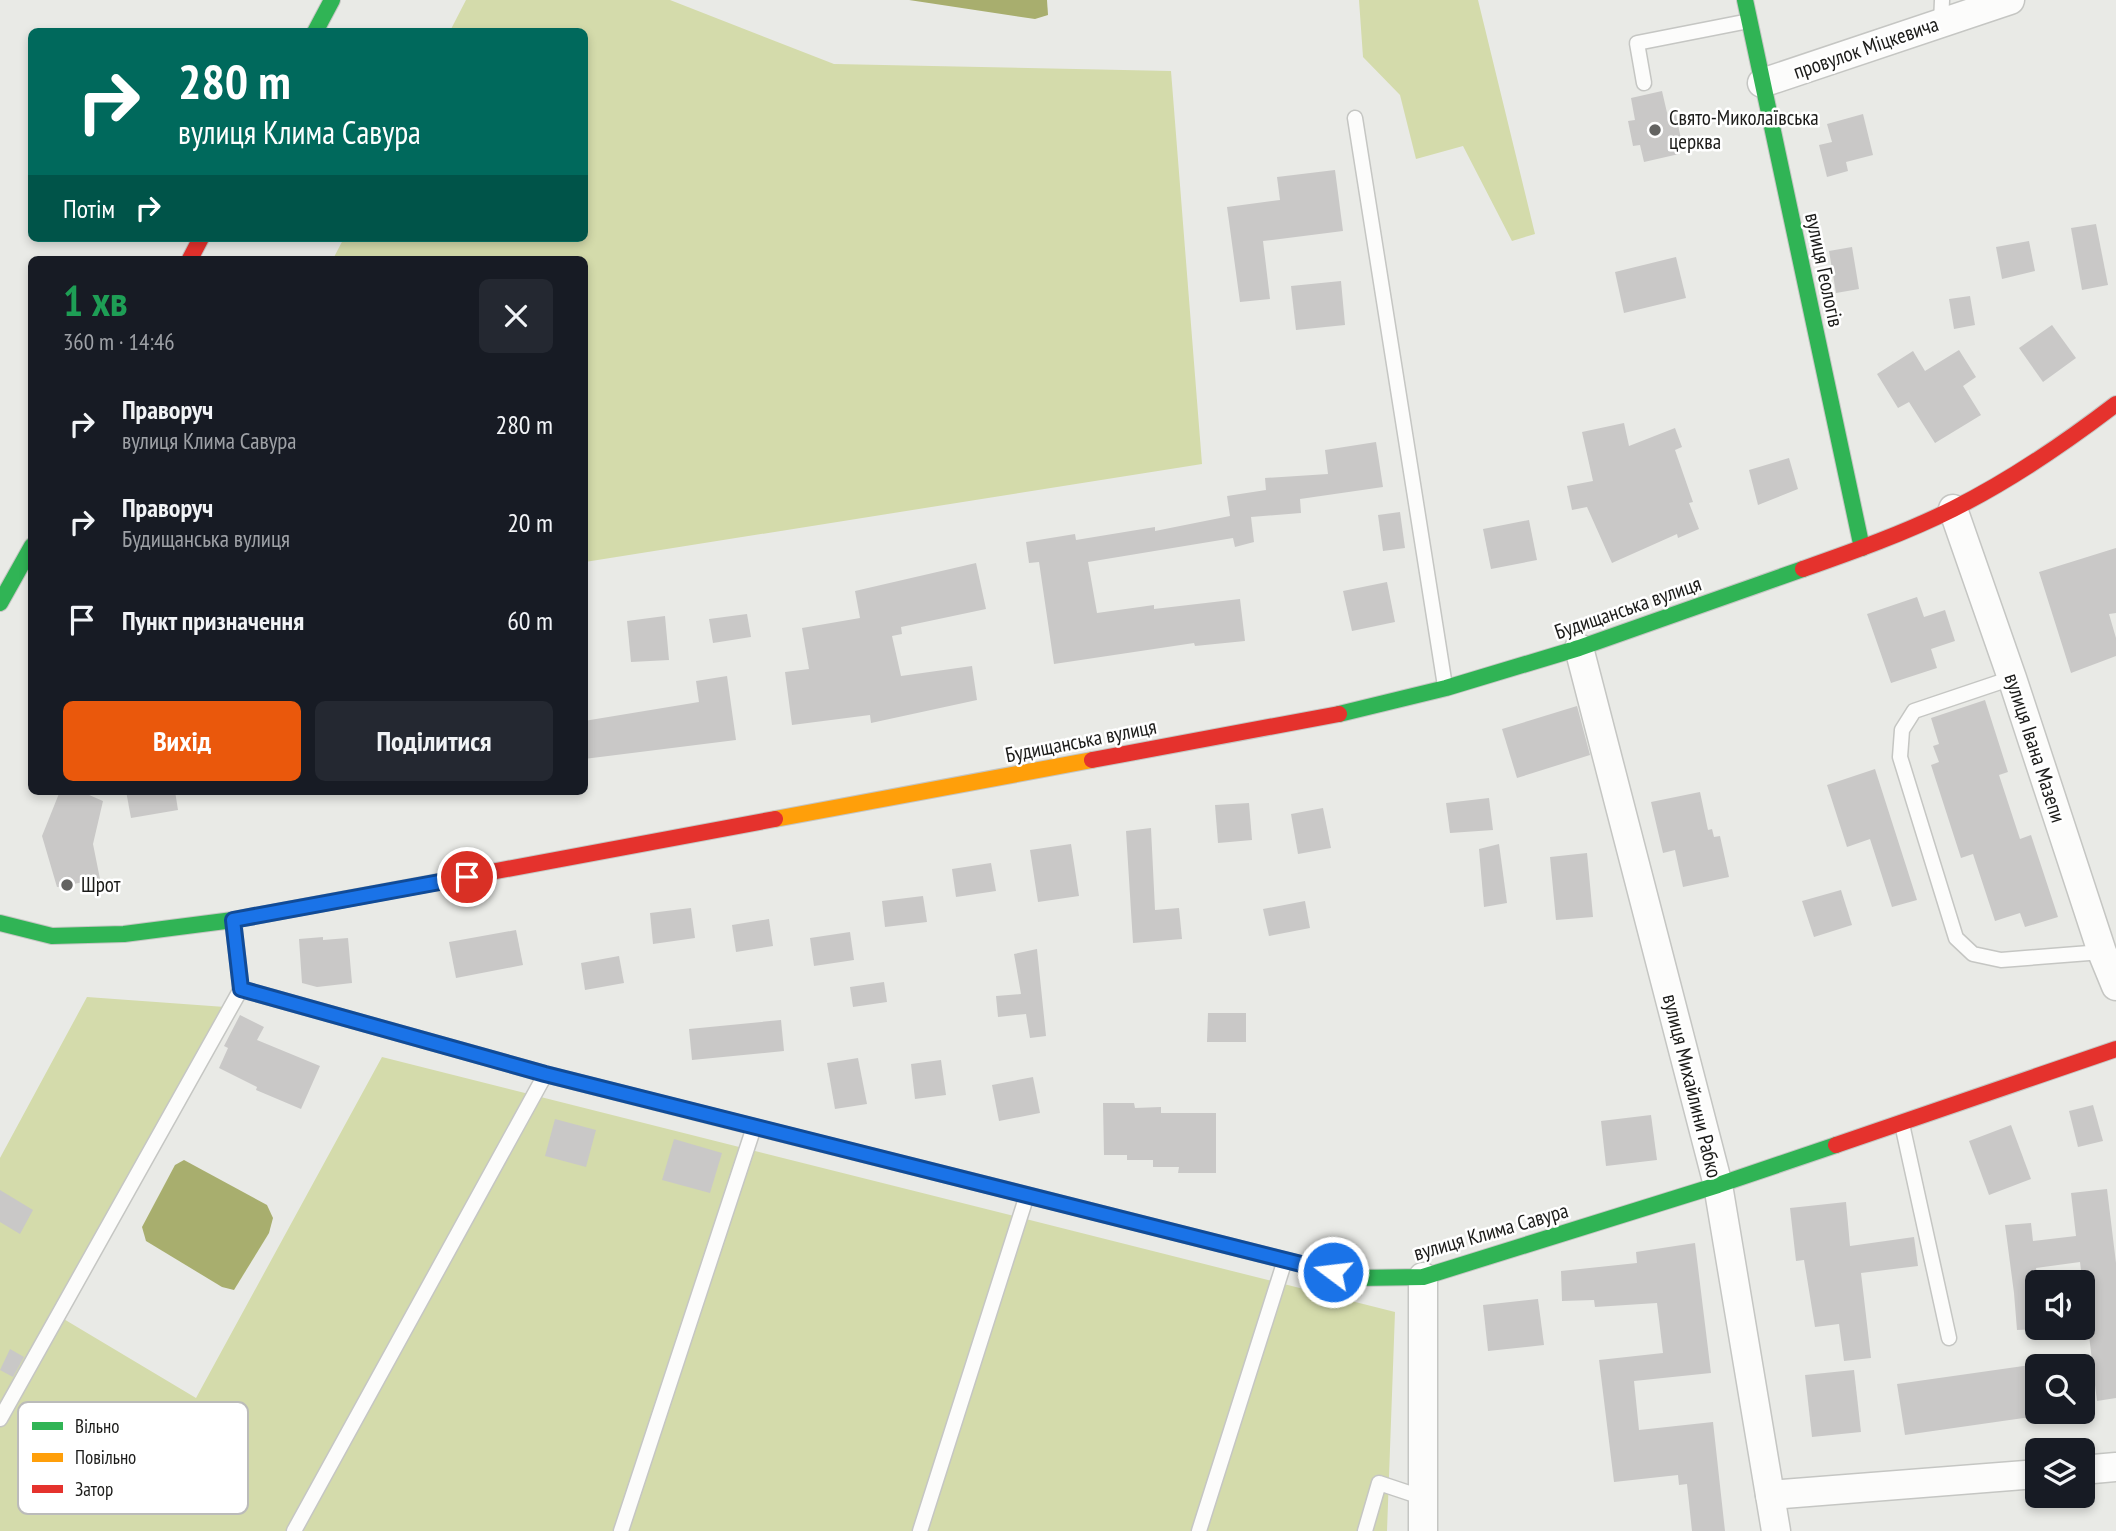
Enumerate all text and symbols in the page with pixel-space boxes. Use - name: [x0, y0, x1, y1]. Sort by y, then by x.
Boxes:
- street label: провулок Міцкевича: [1790, 10, 1942, 85]
- text: 280 m: [178, 49, 291, 113]
- icon: right: [63, 56, 154, 147]
- place label: Свято-Миколаївська церква: [1669, 104, 1819, 155]
- text: вулиця Клима Савура: [178, 111, 421, 153]
- marker: Свято-Миколаївська церква: [1647, 122, 1663, 138]
- icon: right: [129, 189, 167, 227]
- text: Потім: [63, 192, 115, 225]
- street label: вулиця Геологів: [1799, 210, 1850, 329]
- text: 1 хв: [63, 273, 128, 328]
- button: close: [479, 279, 553, 353]
- text: 360 m · 14:46: [63, 327, 175, 356]
- text: Праворуч: [122, 393, 213, 426]
- icon: right: [63, 405, 101, 443]
- text: 280 m: [495, 408, 553, 441]
- text: вулиця Клима Савура: [122, 426, 297, 455]
- text: Праворуч: [122, 491, 213, 524]
- icon: right: [63, 503, 101, 541]
- text: 20 m: [507, 506, 553, 539]
- text: Будищанська вулиця: [122, 524, 290, 553]
- street label: Будищанська вулиця: [1551, 570, 1705, 645]
- icon: arrive: [63, 601, 101, 639]
- text: Пункт призначення: [122, 604, 304, 637]
- text: 60 m: [507, 604, 553, 637]
- street label: вулиця Івана Мазепи: [1999, 670, 2072, 826]
- button: Вихід: [63, 701, 301, 781]
- button: Поділитися: [315, 701, 553, 781]
- street label: Будищанська вулиця: [1003, 713, 1159, 768]
- pin: [437, 847, 497, 907]
- icon: arrive: [448, 858, 486, 896]
- place label: Шрот: [81, 871, 121, 898]
- marker: Шрот: [59, 877, 75, 893]
- street label: вулиця Михайлини Рабко: [1657, 991, 1728, 1181]
- street label: вулиця Клима Савура: [1411, 1197, 1571, 1266]
- position arrow: [1296, 1235, 1370, 1309]
- map controls: [2025, 1270, 2095, 1508]
- button: sound: [2025, 1270, 2095, 1340]
- button: search: [2025, 1354, 2095, 1424]
- legend: [18, 1402, 248, 1514]
- text: Вільно: [75, 1414, 119, 1438]
- button: layers: [2025, 1438, 2095, 1508]
- text: Повільно: [75, 1445, 136, 1469]
- text: Затор: [75, 1477, 113, 1501]

